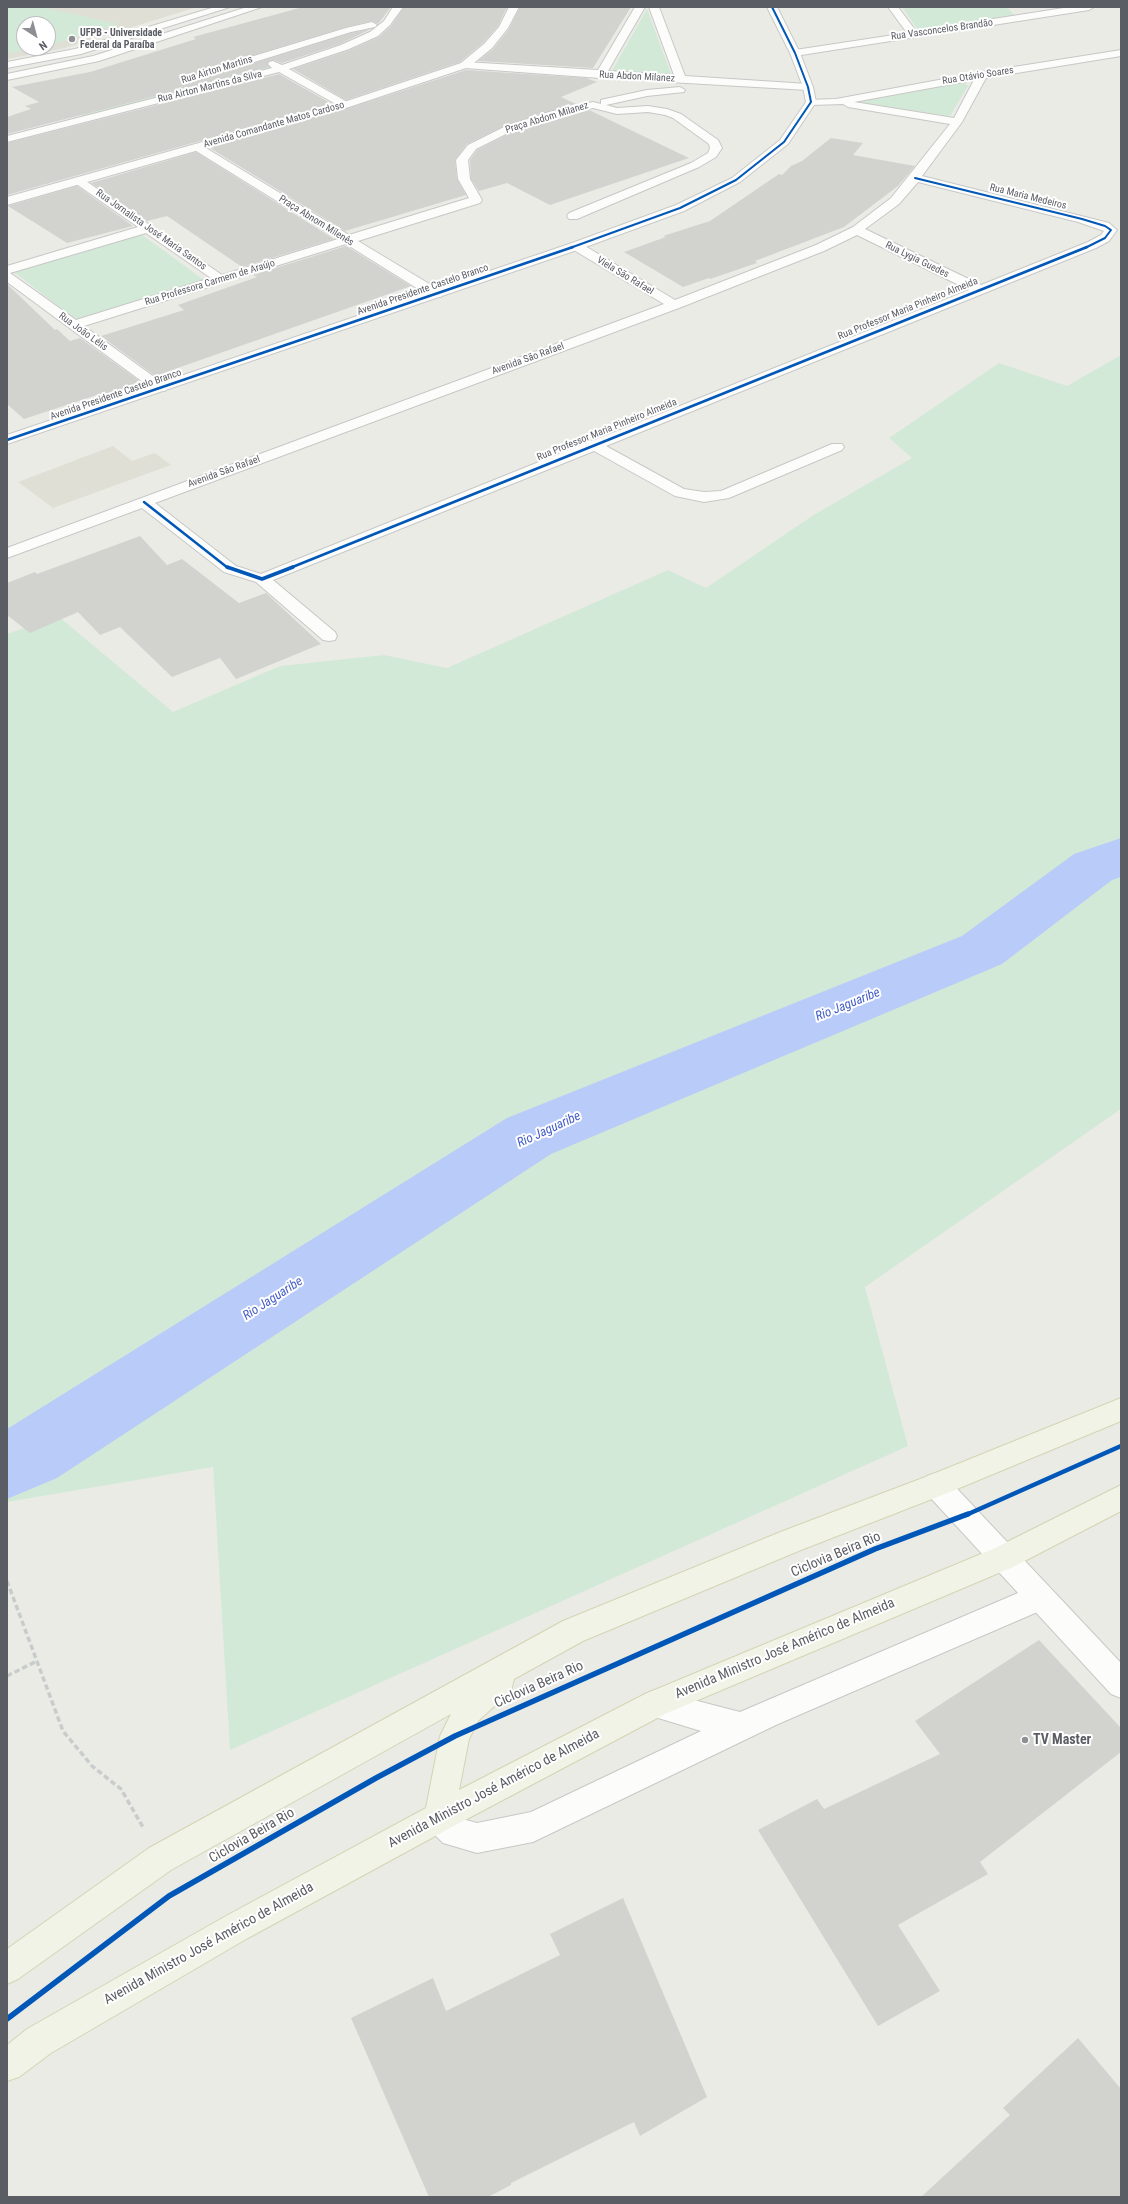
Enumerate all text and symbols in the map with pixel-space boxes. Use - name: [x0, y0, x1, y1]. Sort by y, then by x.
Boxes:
- north arrow: [16, 16, 56, 56]
- street label: Rua Vasconcelos Brandão: [890, 17, 994, 43]
- place label: UFPB - Universidade Federal da Paraíba: [80, 27, 162, 50]
- marker: UFPB - Universidade Federal da Paraíba: [67, 34, 77, 44]
- text: N: [36, 38, 49, 53]
- street label: Rua Airton Martins: [180, 53, 254, 87]
- street label: Rua Otávio Soares: [942, 64, 1014, 88]
- street label: Rua Airton Martins da Silva: [157, 68, 263, 106]
- street label: Rua Abdon Milanez: [599, 69, 675, 85]
- street label: Avenida Comandante Matos Cardoso: [202, 99, 346, 151]
- street label: Praça Abdom Milanez: [504, 100, 590, 136]
- street label: Rua Maria Medeiros: [988, 182, 1068, 212]
- street label: Rua Jornalista José Maria Santos: [93, 187, 209, 273]
- street label: Praça Abnom Milenês: [276, 193, 356, 249]
- street label: Rua Lygia Guedes: [883, 239, 951, 281]
- street label: Viela São Rafael: [594, 254, 656, 298]
- street label: Rua Professora Carmem de Araújo: [143, 257, 277, 309]
- street label: Avenida Presidente Castelo Branco: [356, 262, 490, 318]
- street label: Rua Professor Maria Pinheiro Almeida: [836, 275, 980, 343]
- street label: Rua João Lélis: [56, 310, 110, 354]
- street label: Avenida São Rafael: [490, 340, 566, 378]
- street label: Avenida Presidente Castelo Branco: [49, 367, 183, 423]
- street label: Rua Professor Maria Pinheiro Almeida: [535, 396, 679, 464]
- street label: Avenida São Rafael: [186, 453, 262, 491]
- water label: Rio Jaguaribe: [813, 985, 883, 1025]
- water label: Rio Jaguaribe: [515, 1109, 583, 1151]
- water label: Rio Jaguaribe: [240, 1274, 306, 1324]
- street label: Ciclovia Beira Rio: [789, 1529, 883, 1581]
- street label: Avenida Ministro José Américo de Almeida: [673, 1595, 897, 1703]
- street label: Ciclovia Beira Rio: [492, 1658, 586, 1712]
- street label: Avenida Ministro José Américo de Almeida: [385, 1726, 603, 1852]
- place label: TV Master: [1033, 1732, 1091, 1748]
- marker: TV Master: [1020, 1735, 1030, 1745]
- street label: Ciclovia Beira Rio: [206, 1805, 298, 1867]
- street label: Avenida Ministro José Américo de Almeida: [101, 1879, 317, 2009]

